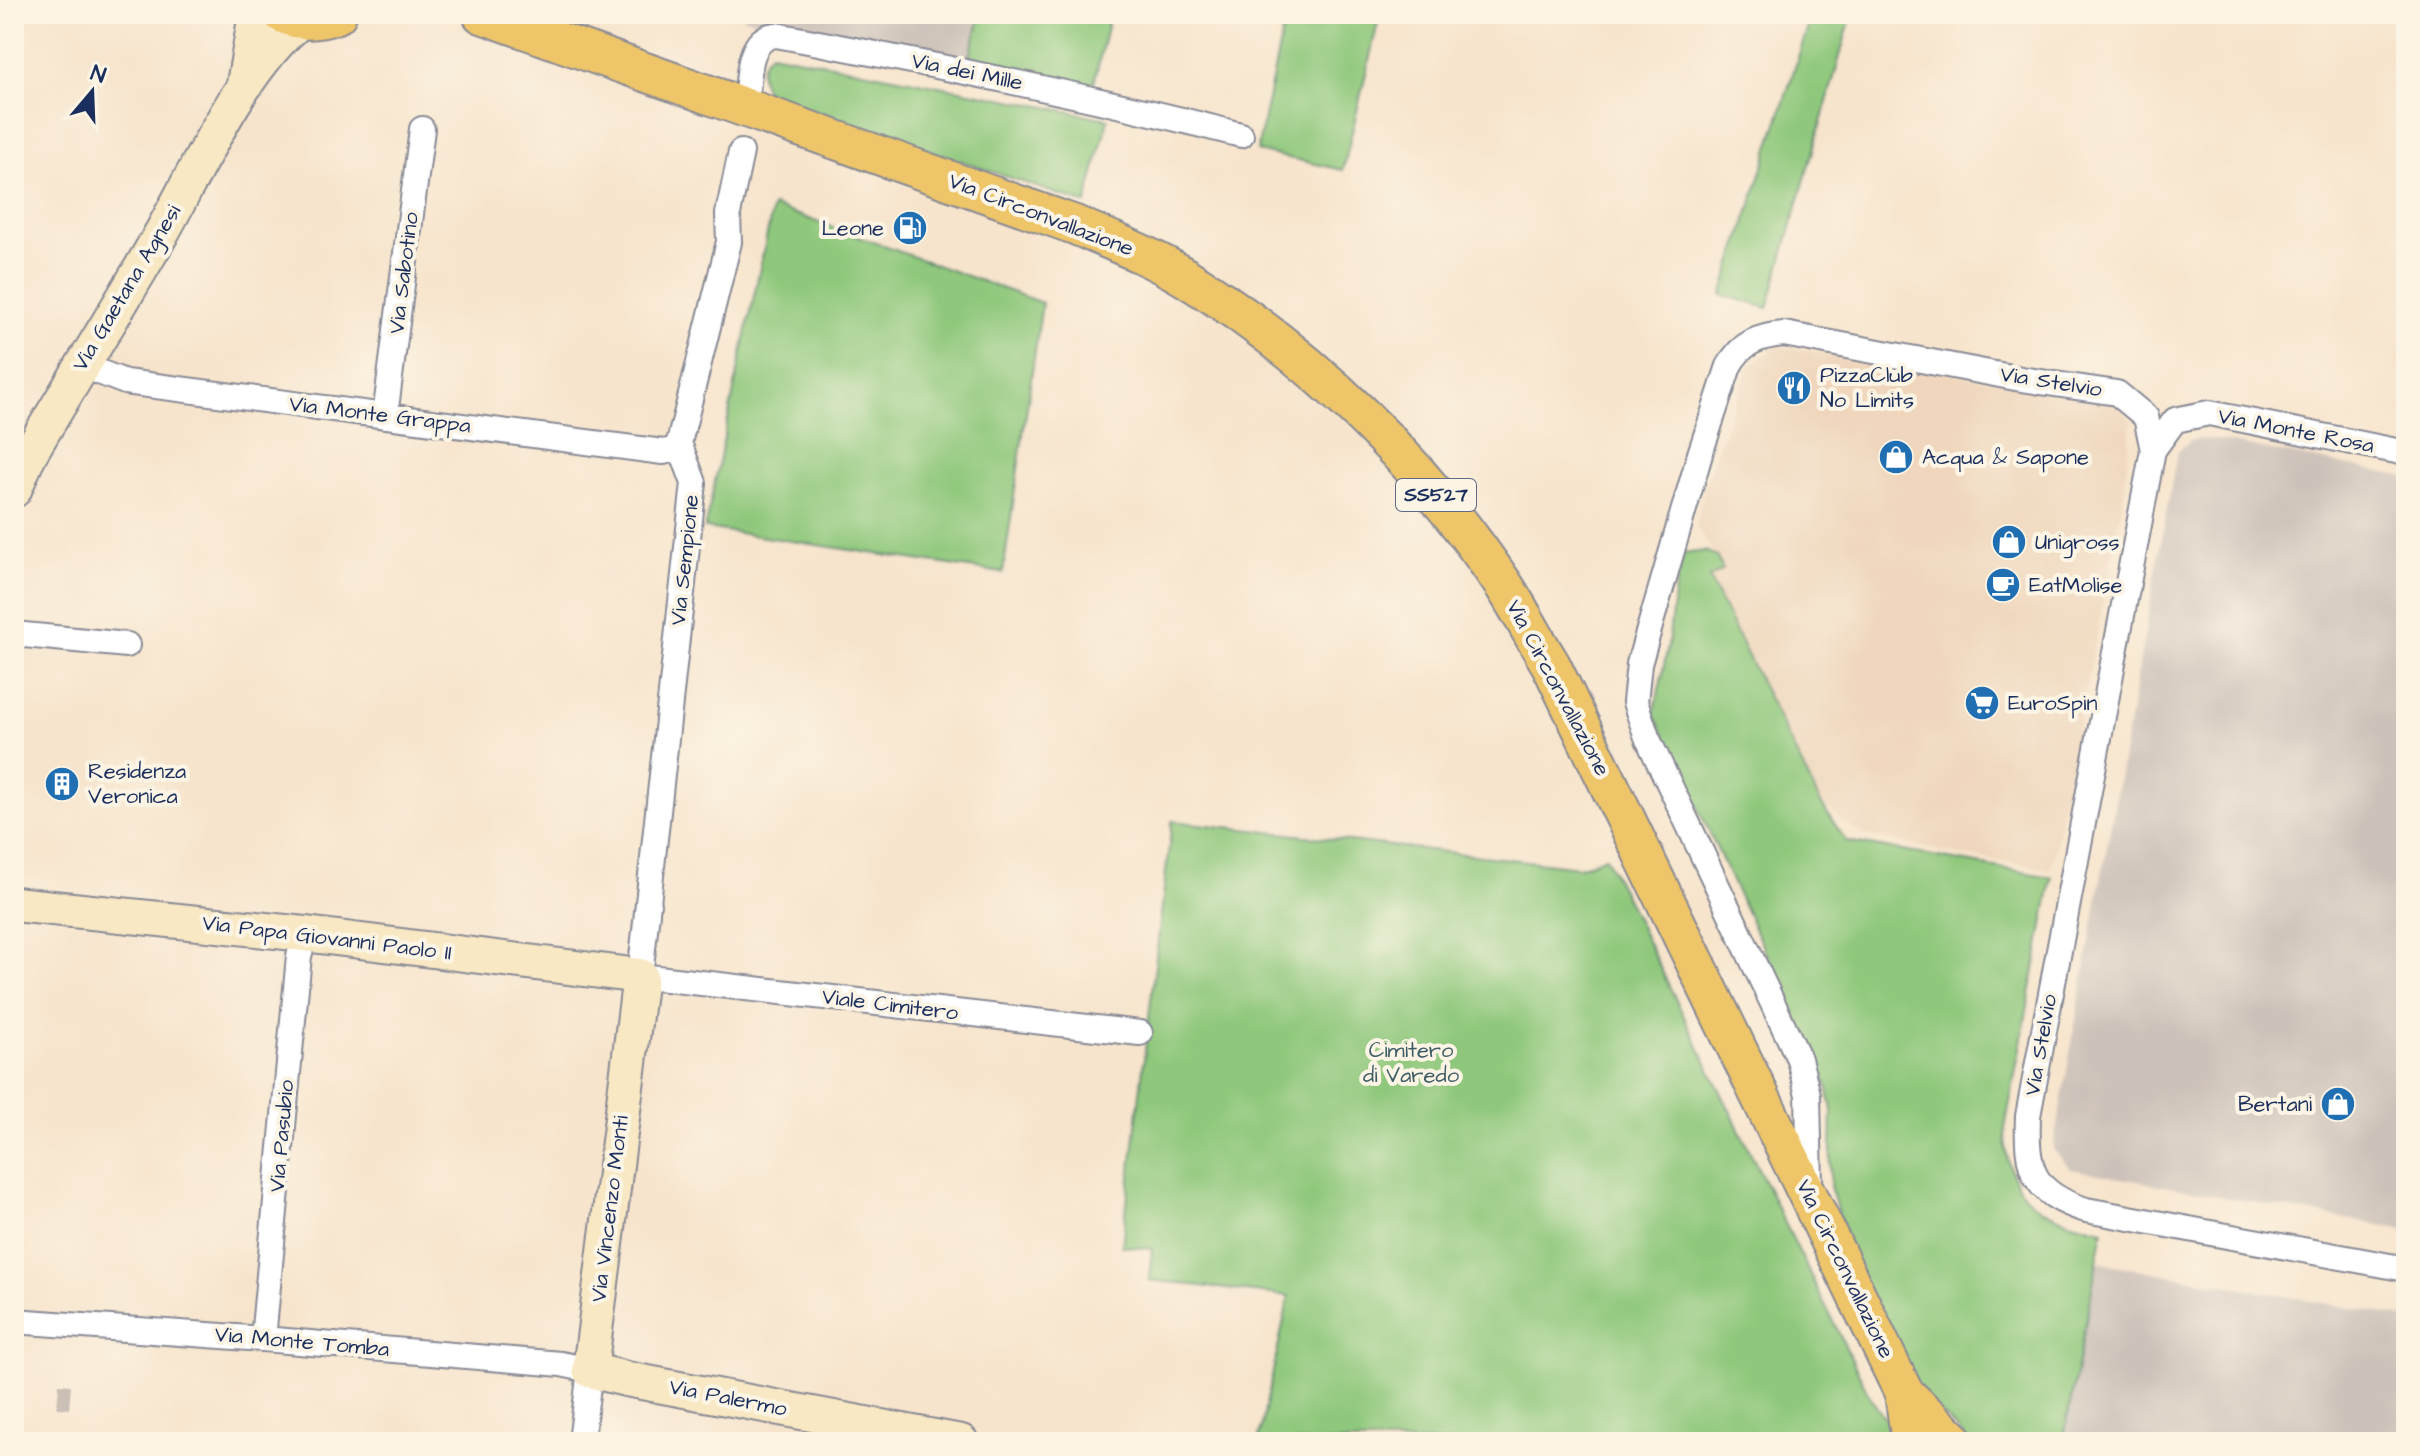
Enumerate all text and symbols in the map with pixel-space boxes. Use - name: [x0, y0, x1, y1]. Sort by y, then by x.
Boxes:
- street label: Via dei Mille: [909, 45, 1025, 99]
- north arrow: [52, 52, 132, 132]
- text: N: [86, 58, 110, 91]
- street label: Via Circonvallazione: [944, 165, 1138, 265]
- street label: Via Gaetana Agnesi: [65, 199, 190, 378]
- fuel station icon: Leone: [891, 209, 929, 247]
- street label: Via Sabotino: [381, 210, 427, 336]
- place label: Leone: [822, 213, 884, 244]
- street label: Via Stelvio: [1998, 359, 2105, 405]
- place label: PizzaClub No Limits: [1820, 360, 1914, 416]
- restaurant icon: PizzaClub No Limits: [1775, 369, 1813, 407]
- street label: Via Monte Grappa: [288, 388, 472, 442]
- street label: Via Monte Rosa: [2215, 401, 2377, 461]
- shop icon: Acqua & Sapone: [1877, 438, 1915, 476]
- place label: Acqua & Sapone: [1922, 442, 2089, 473]
- road number: SS527: [1396, 479, 1476, 511]
- street label: Via Sempione: [663, 493, 707, 627]
- shop icon: Unigross: [1990, 523, 2028, 561]
- place label: Unigross: [2035, 527, 2120, 559]
- cafe icon: EatMolise: [1984, 566, 2022, 604]
- place label: EatMolise: [2029, 570, 2123, 601]
- street label: Via Circonvallazione: [1498, 594, 1618, 782]
- supermarket icon: EuroSpin: [1963, 684, 2001, 722]
- place label: EuroSpin: [2008, 688, 2097, 719]
- place label: Residenza Veronica: [88, 756, 186, 812]
- building icon: Residenza Veronica: [43, 765, 81, 803]
- street label: Via Papa Giovanni Paolo II: [200, 907, 454, 969]
- street label: Viale Cimitero: [820, 981, 961, 1029]
- street label: Via Stelvio: [2017, 991, 2065, 1098]
- park label: Cimitero di Varedo: [1363, 1035, 1460, 1091]
- street label: Via Pasubio: [262, 1078, 302, 1193]
- shop icon: Bertani: [2319, 1085, 2357, 1123]
- place label: Bertani: [2238, 1089, 2312, 1120]
- street label: Via Vincenzo Monti: [583, 1114, 637, 1304]
- street label: Via Circonvallazione: [1788, 1174, 1902, 1364]
- street label: Via Monte Tomba: [213, 1319, 391, 1365]
- street label: Via Palermo: [666, 1371, 790, 1425]

